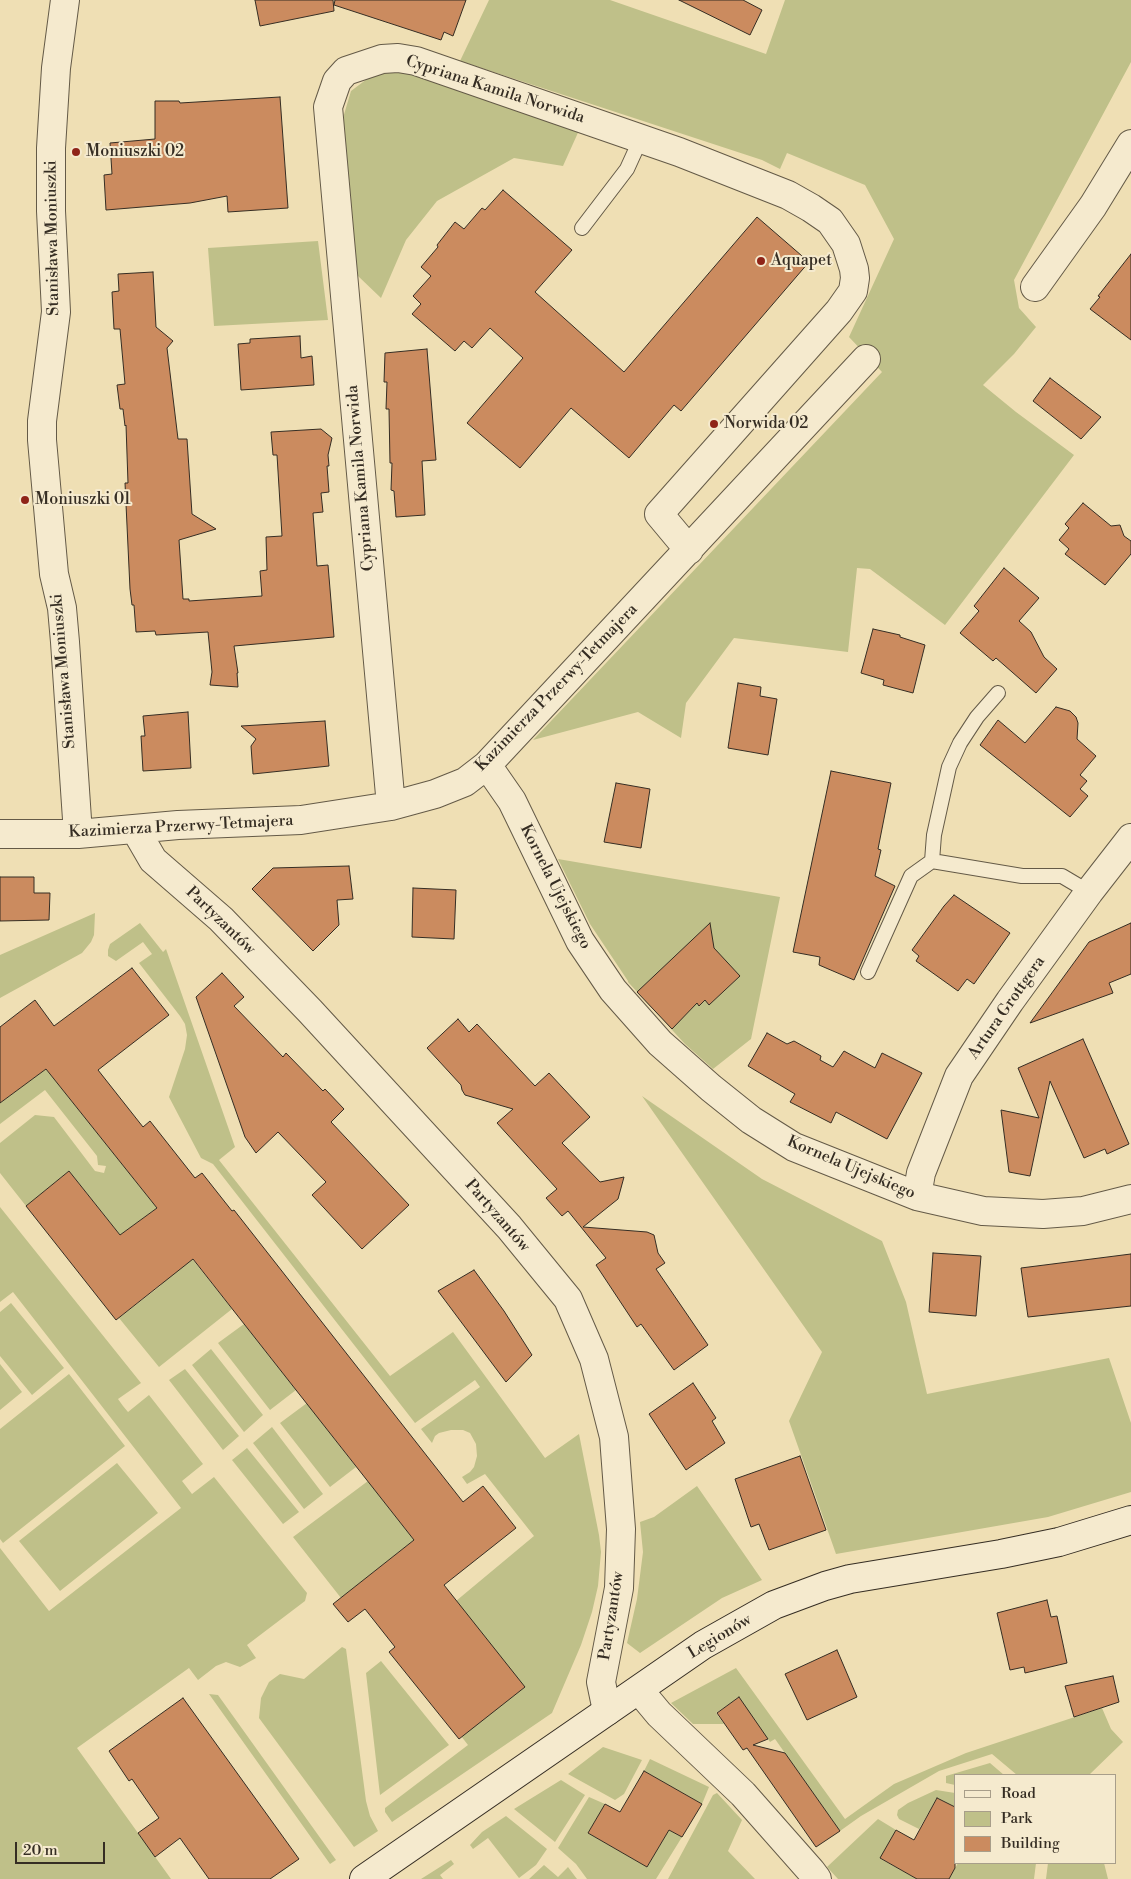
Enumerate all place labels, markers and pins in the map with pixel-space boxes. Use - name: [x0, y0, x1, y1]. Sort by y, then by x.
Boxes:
- place label: Moniuszki 02: [86, 142, 184, 162]
- marker: Moniuszki 02: [70, 146, 82, 158]
- place label: Aquapet: [771, 251, 832, 271]
- marker: Aquapet: [755, 255, 767, 267]
- place label: Norwida 02: [724, 414, 808, 434]
- marker: Norwida 02: [708, 418, 720, 430]
- place label: Moniuszki 01: [35, 490, 131, 510]
- marker: Moniuszki 01: [19, 494, 31, 506]

